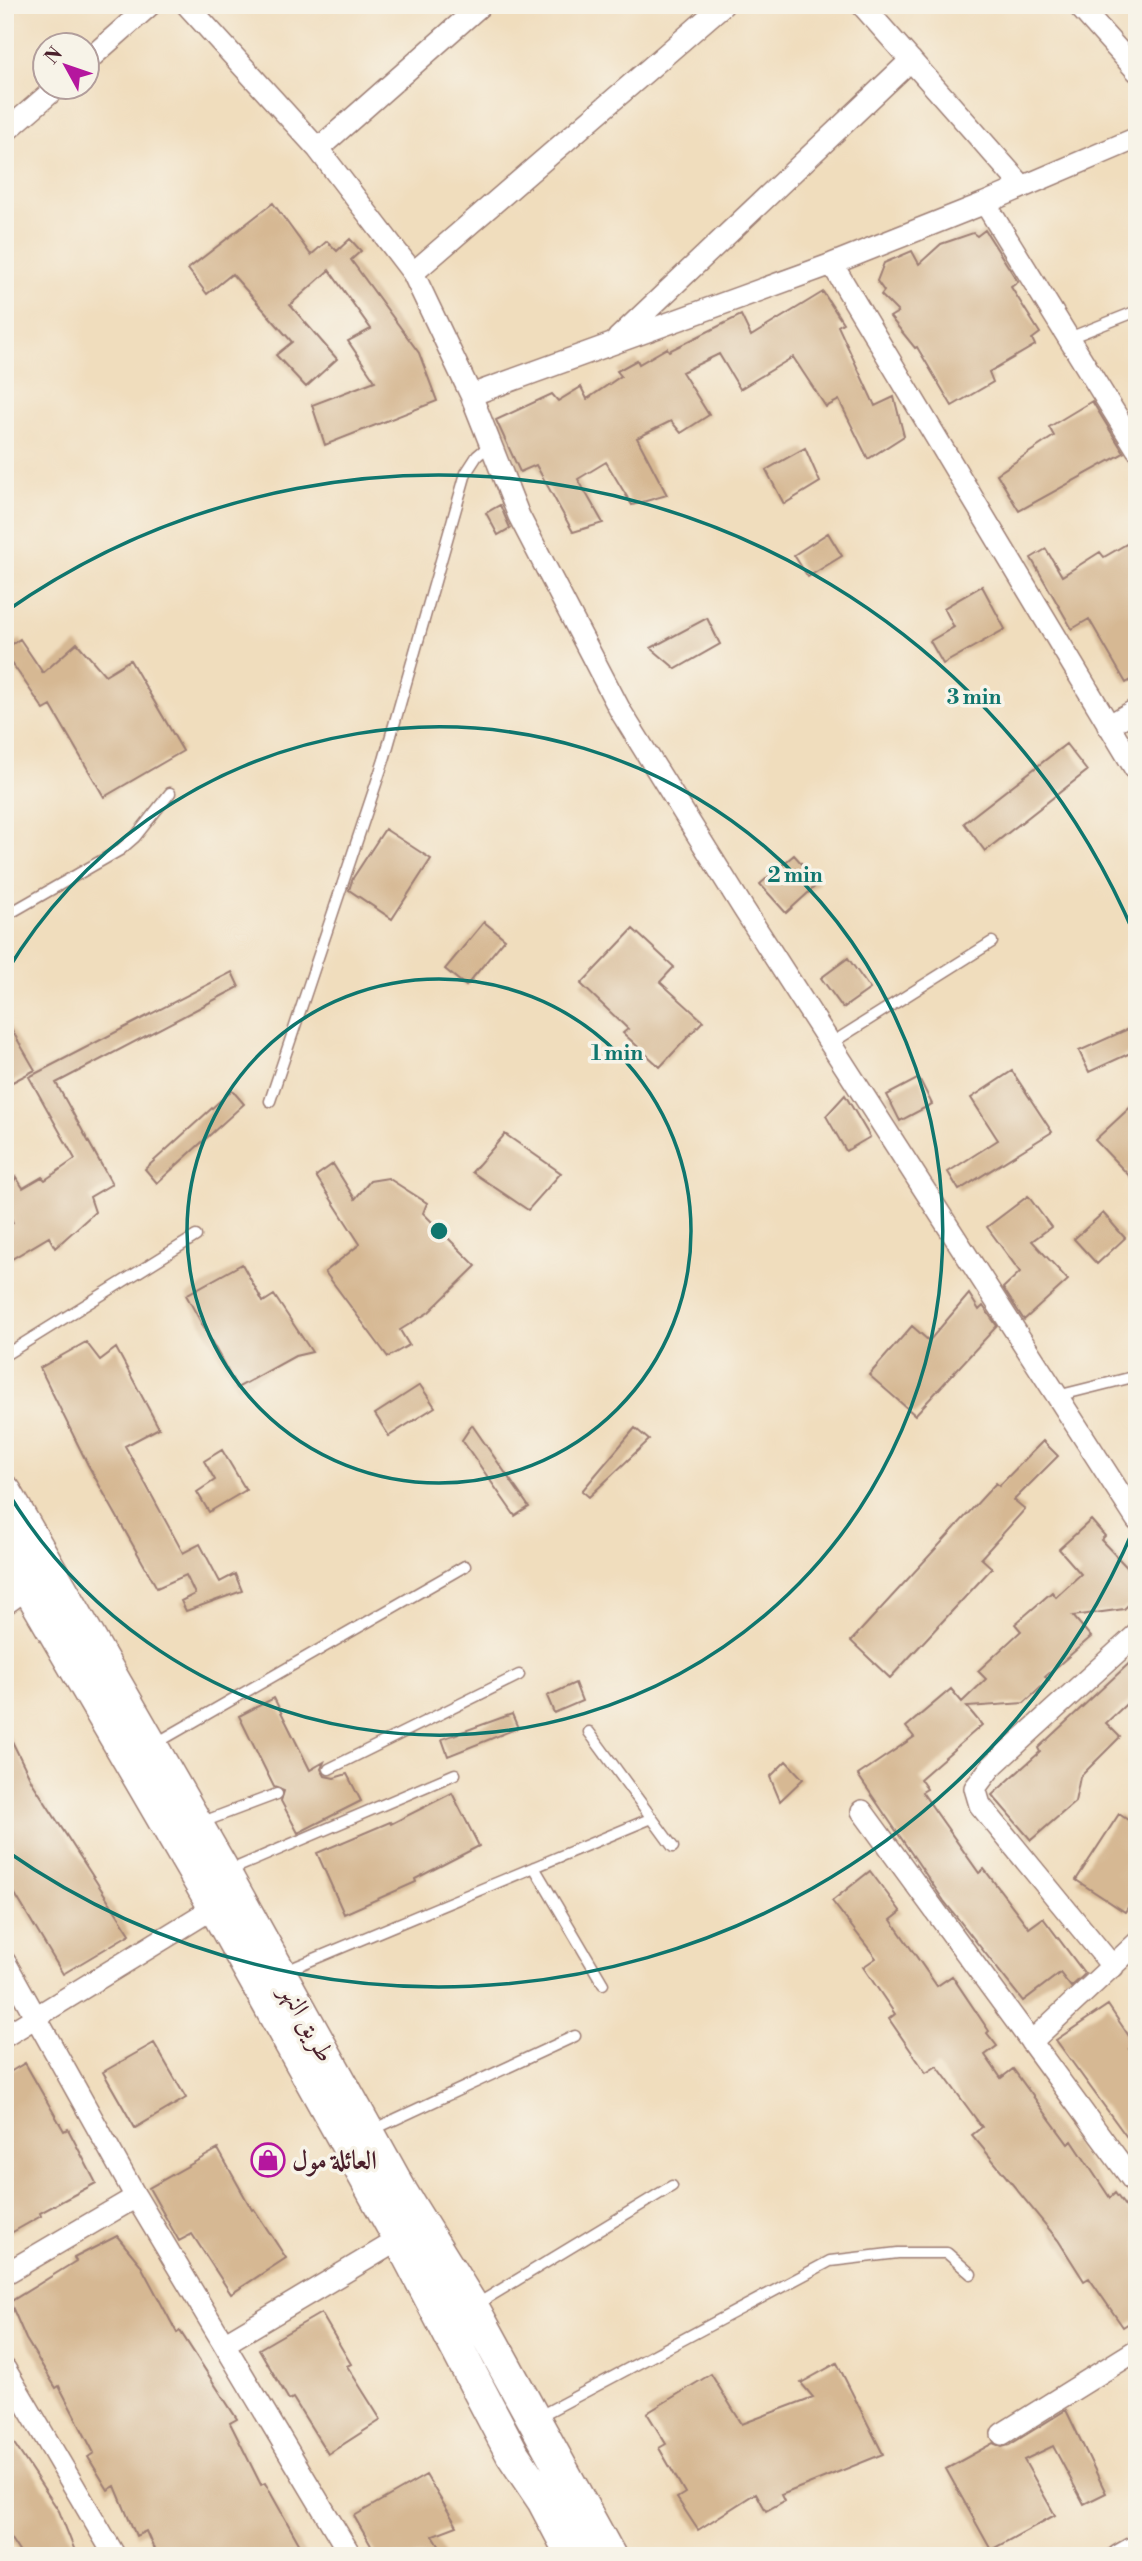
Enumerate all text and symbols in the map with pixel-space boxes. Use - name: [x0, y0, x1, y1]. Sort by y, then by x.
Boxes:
- north arrow: [32, 32, 102, 102]
- text: N: [40, 42, 68, 69]
- text: 3 min: [947, 685, 1001, 711]
- text: 2 min: [767, 863, 823, 889]
- text: 1 min: [591, 1041, 643, 1067]
- centre of rings: [427, 1219, 451, 1243]
- street label: طريق النهر: [271, 1976, 341, 2068]
- shop icon: العائلة مول: [249, 2141, 287, 2179]
- place label: العائلة مول: [292, 2145, 377, 2177]

